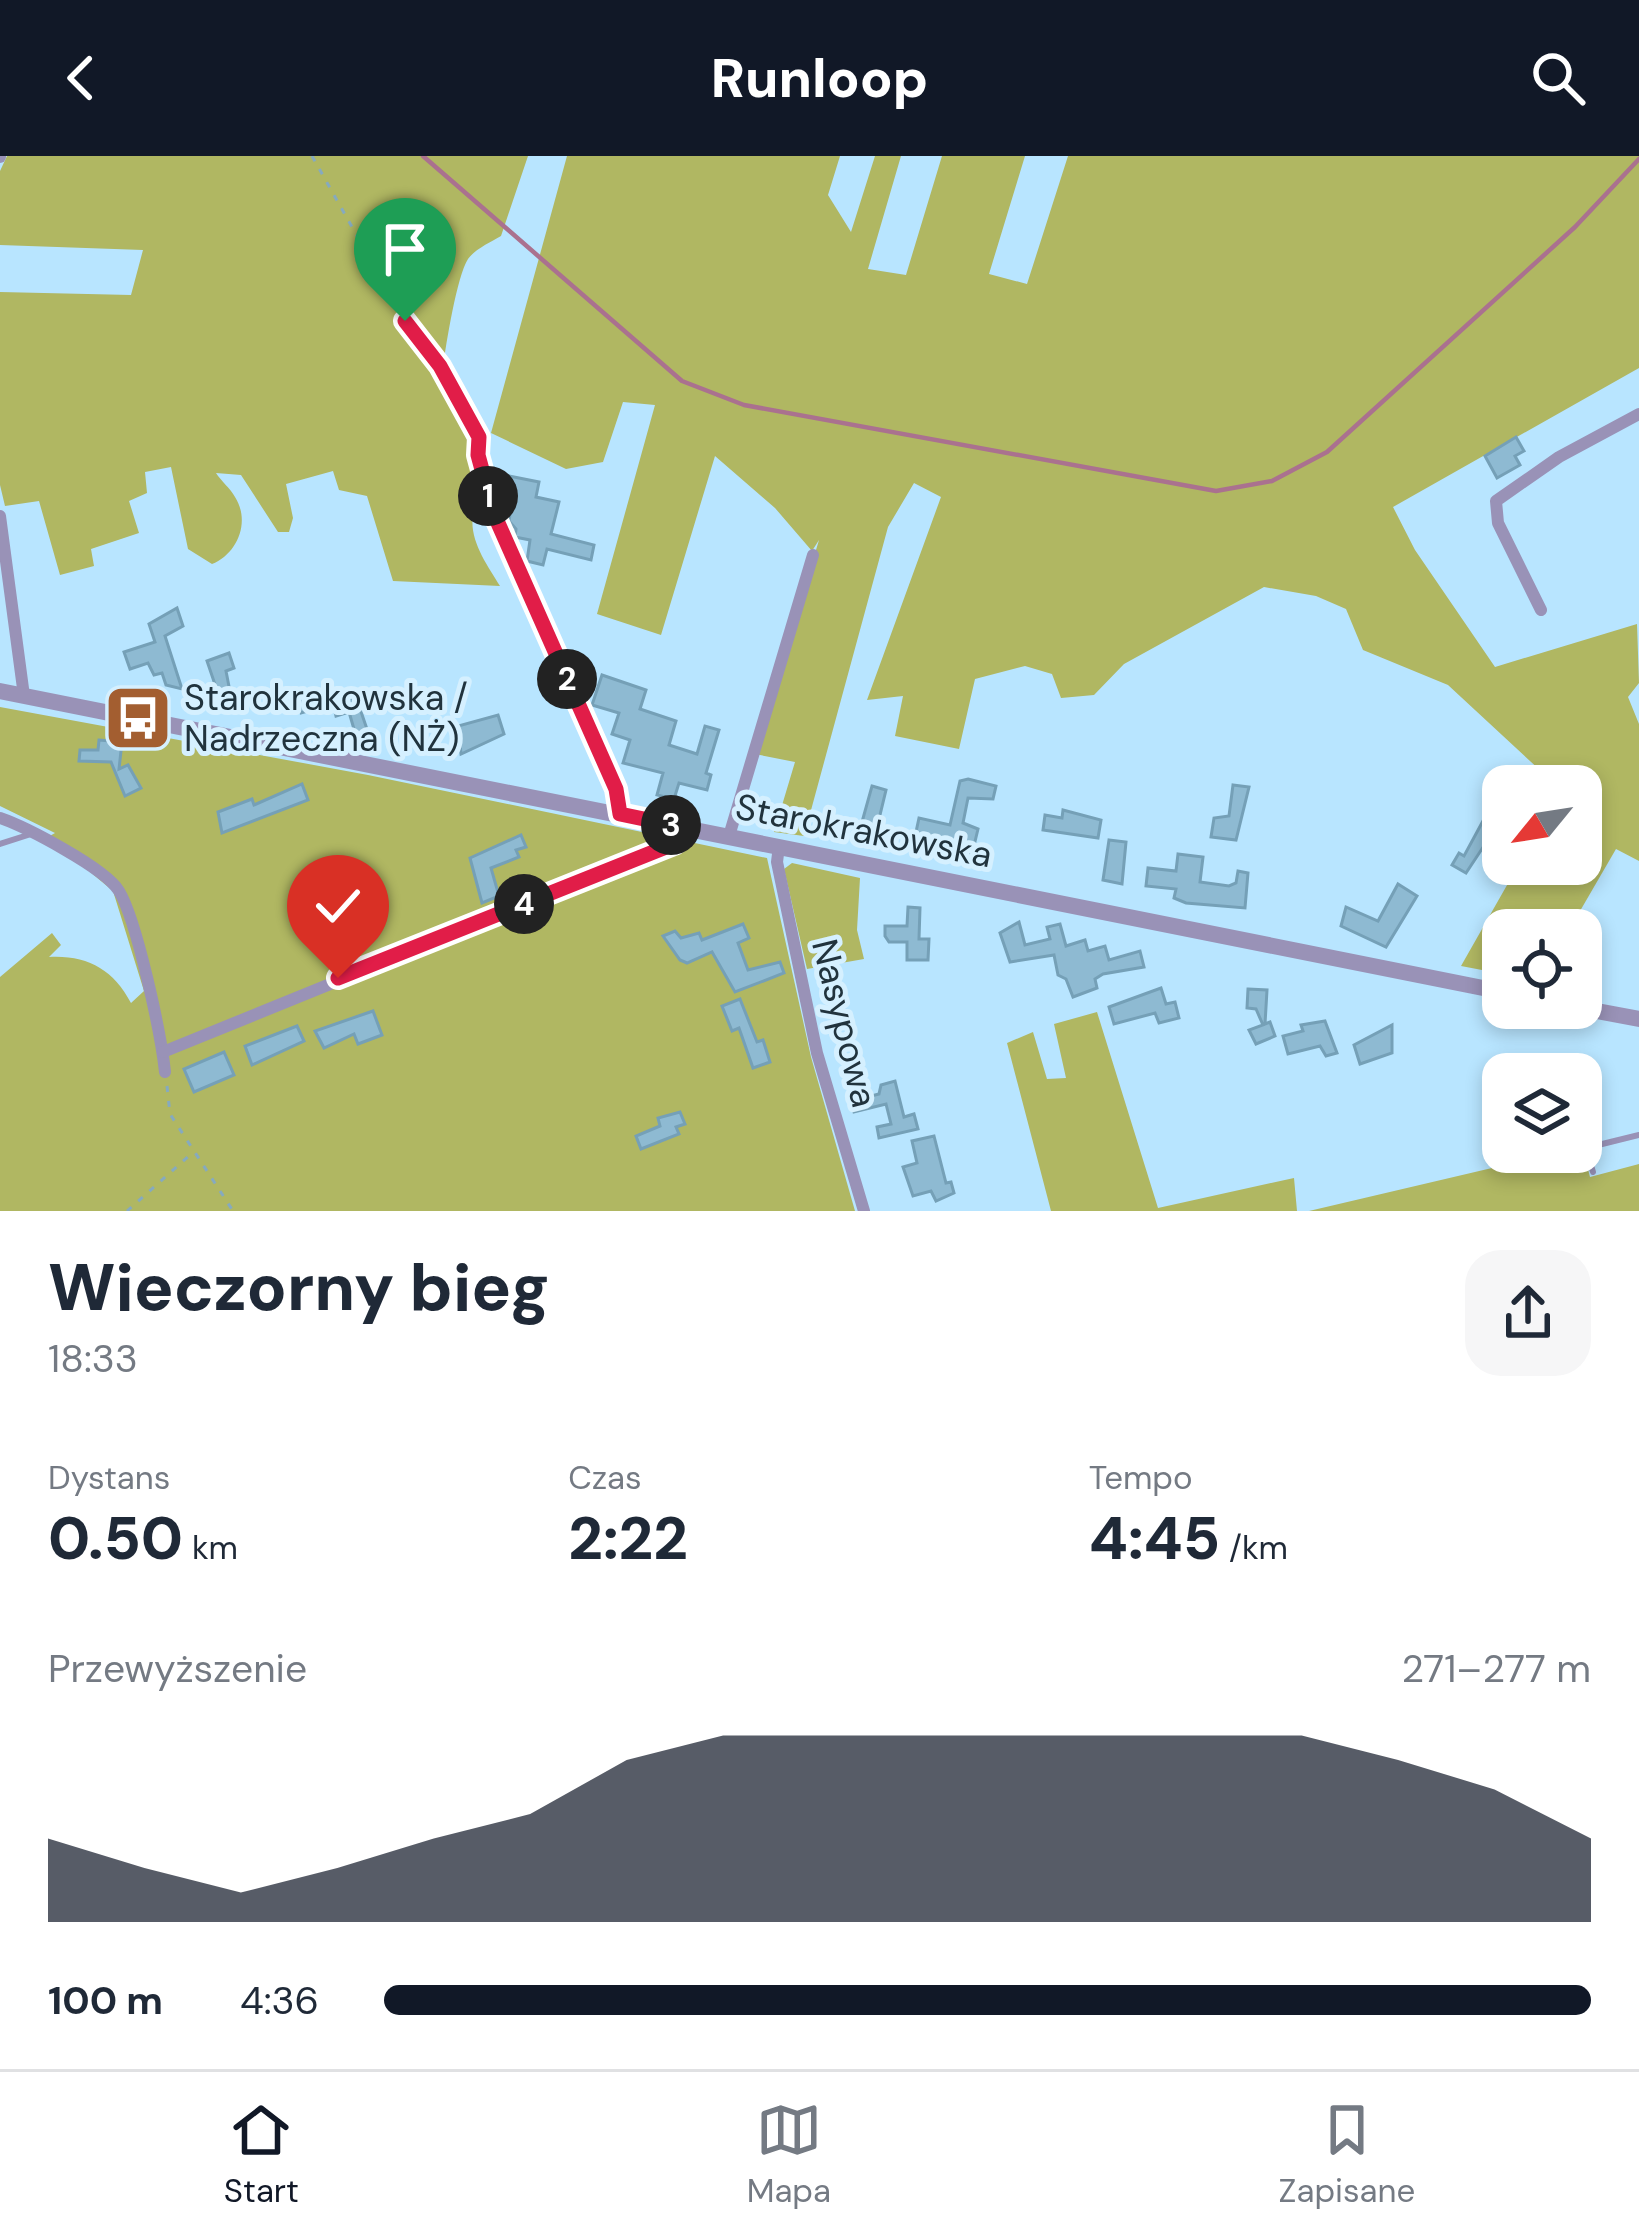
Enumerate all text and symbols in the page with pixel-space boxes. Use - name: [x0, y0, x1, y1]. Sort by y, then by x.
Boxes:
- text: Runloop: [711, 43, 928, 114]
- icon: back: [48, 45, 114, 111]
- icon: search: [1525, 45, 1591, 111]
- pin: [354, 198, 456, 321]
- icon: arrive: [372, 216, 438, 282]
- pin: 1: [458, 466, 518, 526]
- text: 1: [482, 474, 494, 517]
- pin: 2: [537, 649, 597, 709]
- text: 2: [557, 657, 577, 700]
- place label: Starokrakowska / Nadrzeczna (NŻ): [184, 674, 468, 762]
- bus stop icon: Starokrakowska / Nadrzeczna (NŻ): [103, 683, 173, 753]
- north arrow: [1482, 765, 1602, 885]
- map controls: [1482, 765, 1602, 1173]
- street label: Starokrakowska: [732, 783, 996, 878]
- pin: 3: [641, 795, 701, 855]
- text: 3: [661, 803, 681, 846]
- pin: [287, 855, 389, 978]
- icon: check: [305, 873, 371, 939]
- pin: 4: [494, 874, 554, 934]
- text: 4: [513, 882, 535, 925]
- button: locate: [1482, 909, 1602, 1029]
- street label: Nasypowa: [801, 934, 888, 1112]
- button: layers: [1482, 1053, 1602, 1173]
- text: Wieczorny bieg: [48, 1245, 550, 1330]
- button: share: [1465, 1250, 1591, 1376]
- text: 18:33: [48, 1333, 138, 1384]
- text: Dystans: [48, 1456, 170, 1499]
- text: Czas: [568, 1456, 642, 1499]
- text: Tempo: [1089, 1456, 1193, 1499]
- text: 0.50: [48, 1499, 183, 1578]
- text: 2:22: [568, 1499, 688, 1578]
- text: 4:45: [1089, 1499, 1220, 1578]
- text: km: [183, 1526, 238, 1569]
- text: /km: [1220, 1526, 1288, 1569]
- text: Przewyższenie: [48, 1643, 307, 1694]
- text: 271–277 m: [1401, 1643, 1591, 1694]
- text: 100 m: [48, 1975, 163, 2026]
- text: 4:36: [240, 1975, 319, 2026]
- tab: Start: [224, 2097, 299, 2212]
- tab: Mapa: [747, 2097, 831, 2212]
- tab: Zapisane: [1279, 2097, 1415, 2212]

